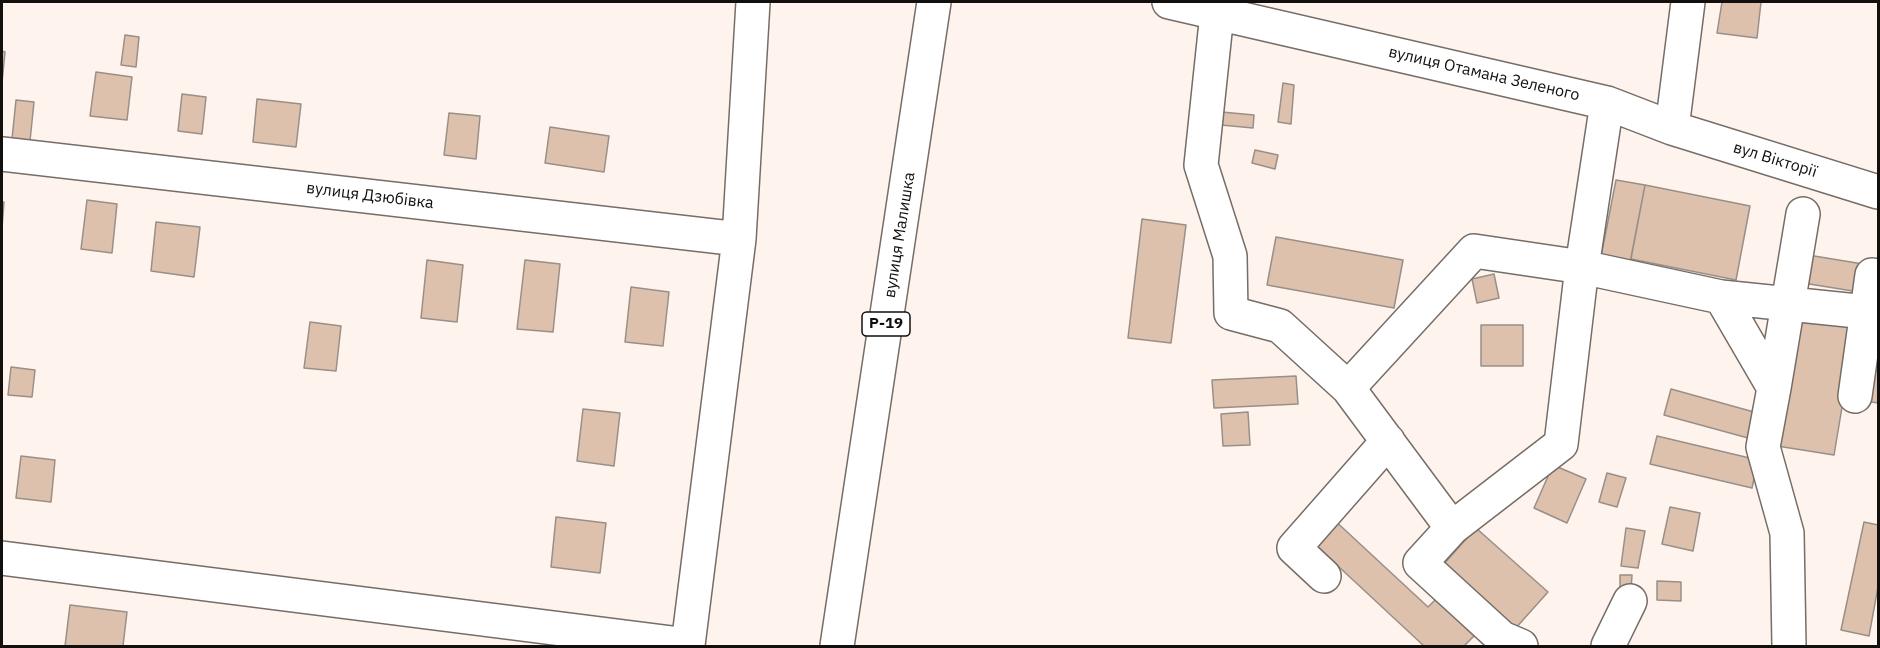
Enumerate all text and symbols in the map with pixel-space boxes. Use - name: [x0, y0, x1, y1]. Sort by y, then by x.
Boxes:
- street label: вулиця Отамана Зеленого: [1387, 43, 1581, 105]
- street label: вул Вікторії: [1731, 138, 1819, 182]
- street label: вулиця Малишка: [881, 171, 919, 299]
- street label: вулиця Дзюбівка: [305, 179, 435, 213]
- road number: Р-19: [862, 312, 910, 336]

